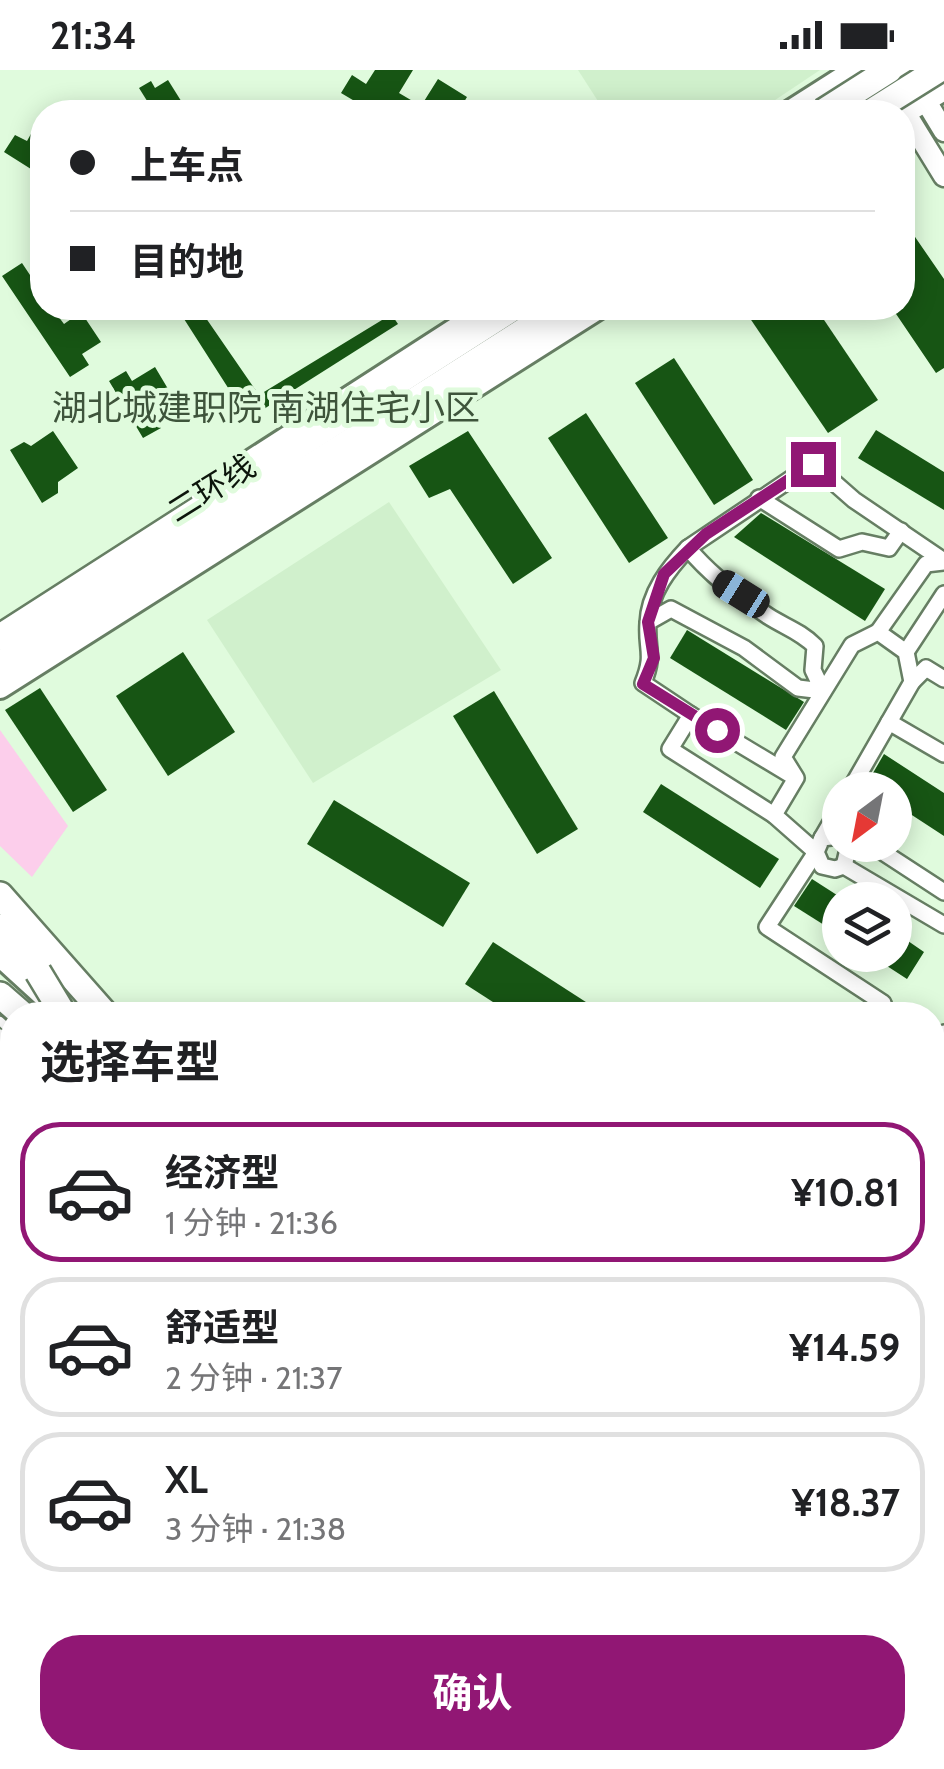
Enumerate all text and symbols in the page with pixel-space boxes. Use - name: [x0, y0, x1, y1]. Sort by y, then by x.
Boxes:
- text: 21:34: [50, 12, 137, 59]
- text: 上车点: [130, 142, 244, 189]
- text: 目的地: [130, 238, 244, 285]
- district label: 湖北城建职院 南湖住宅小区: [52, 386, 480, 429]
- route end: [791, 442, 836, 487]
- street label: 二环线: [160, 446, 262, 530]
- car: [708, 565, 774, 623]
- route start: [695, 708, 740, 753]
- north arrow: [822, 772, 912, 862]
- map controls: [822, 772, 912, 972]
- button: layers: [822, 882, 912, 972]
- text: 选择车型: [40, 1035, 220, 1089]
- icon: car: [45, 1147, 135, 1237]
- text: 经济型: [165, 1149, 279, 1196]
- text: ¥10.81: [791, 1169, 900, 1216]
- text: 1 分钟 · 21:36: [165, 1203, 338, 1242]
- icon: car: [45, 1302, 135, 1392]
- text: 舒适型: [165, 1304, 279, 1351]
- text: ¥14.59: [789, 1324, 900, 1371]
- text: 2 分钟 · 21:37: [165, 1358, 342, 1397]
- text: XL: [165, 1456, 208, 1503]
- icon: car: [45, 1457, 135, 1547]
- text: ¥18.37: [792, 1479, 900, 1526]
- text: 3 分钟 · 21:38: [165, 1509, 346, 1548]
- button: 确认: [40, 1635, 905, 1750]

